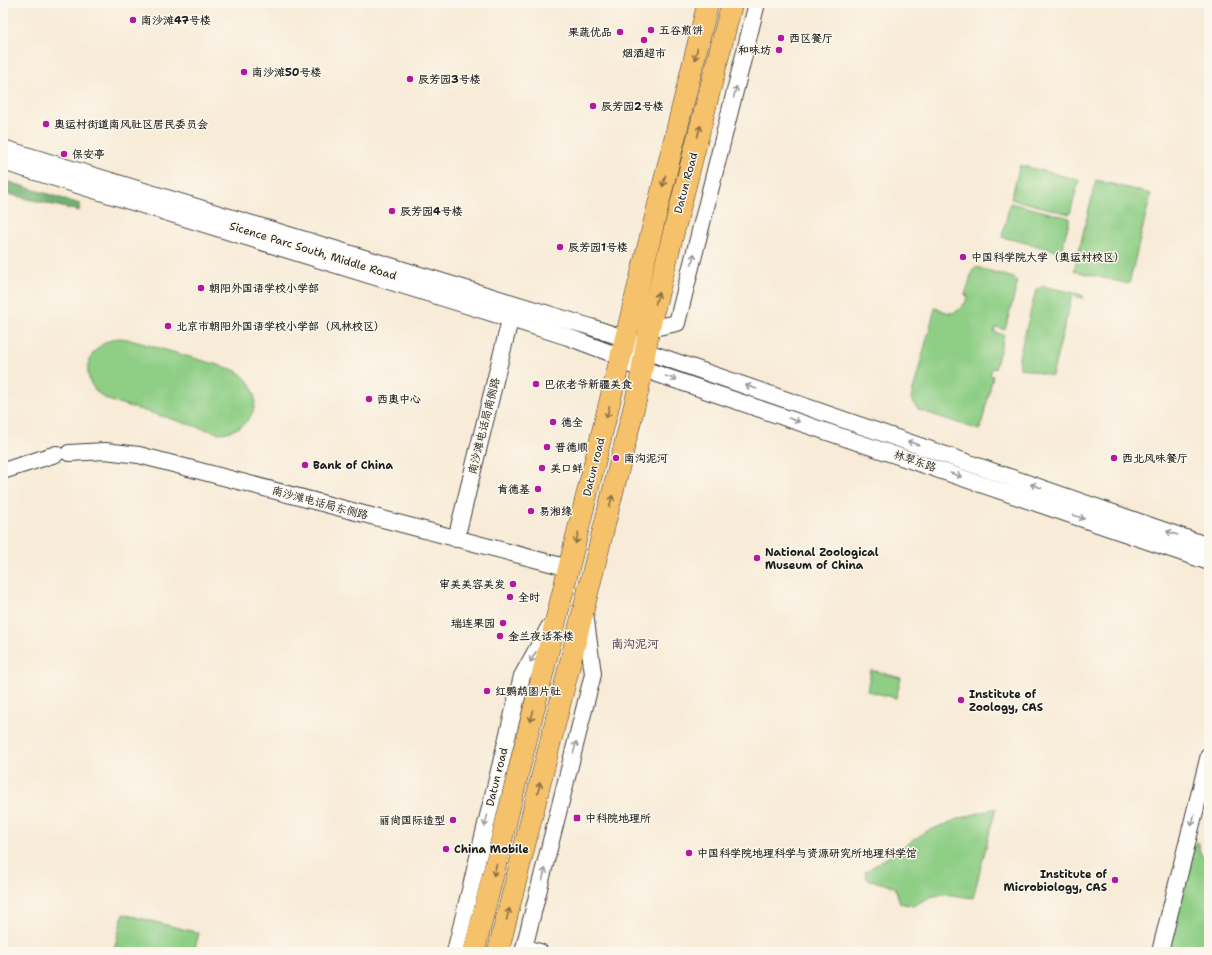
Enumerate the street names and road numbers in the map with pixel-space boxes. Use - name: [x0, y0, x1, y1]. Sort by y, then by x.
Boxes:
- street label: Datun Road: [671, 151, 701, 215]
- street label: Sicence Parc South, Middle Road: [228, 218, 398, 284]
- street label: 南沙滩电话局南侧路: [465, 376, 503, 476]
- street label: Datun road: [579, 436, 609, 498]
- street label: 林翠东路: [892, 447, 938, 475]
- street label: 南沙滩电话局东侧路: [270, 483, 370, 523]
- street label: Datun road: [482, 746, 512, 808]

